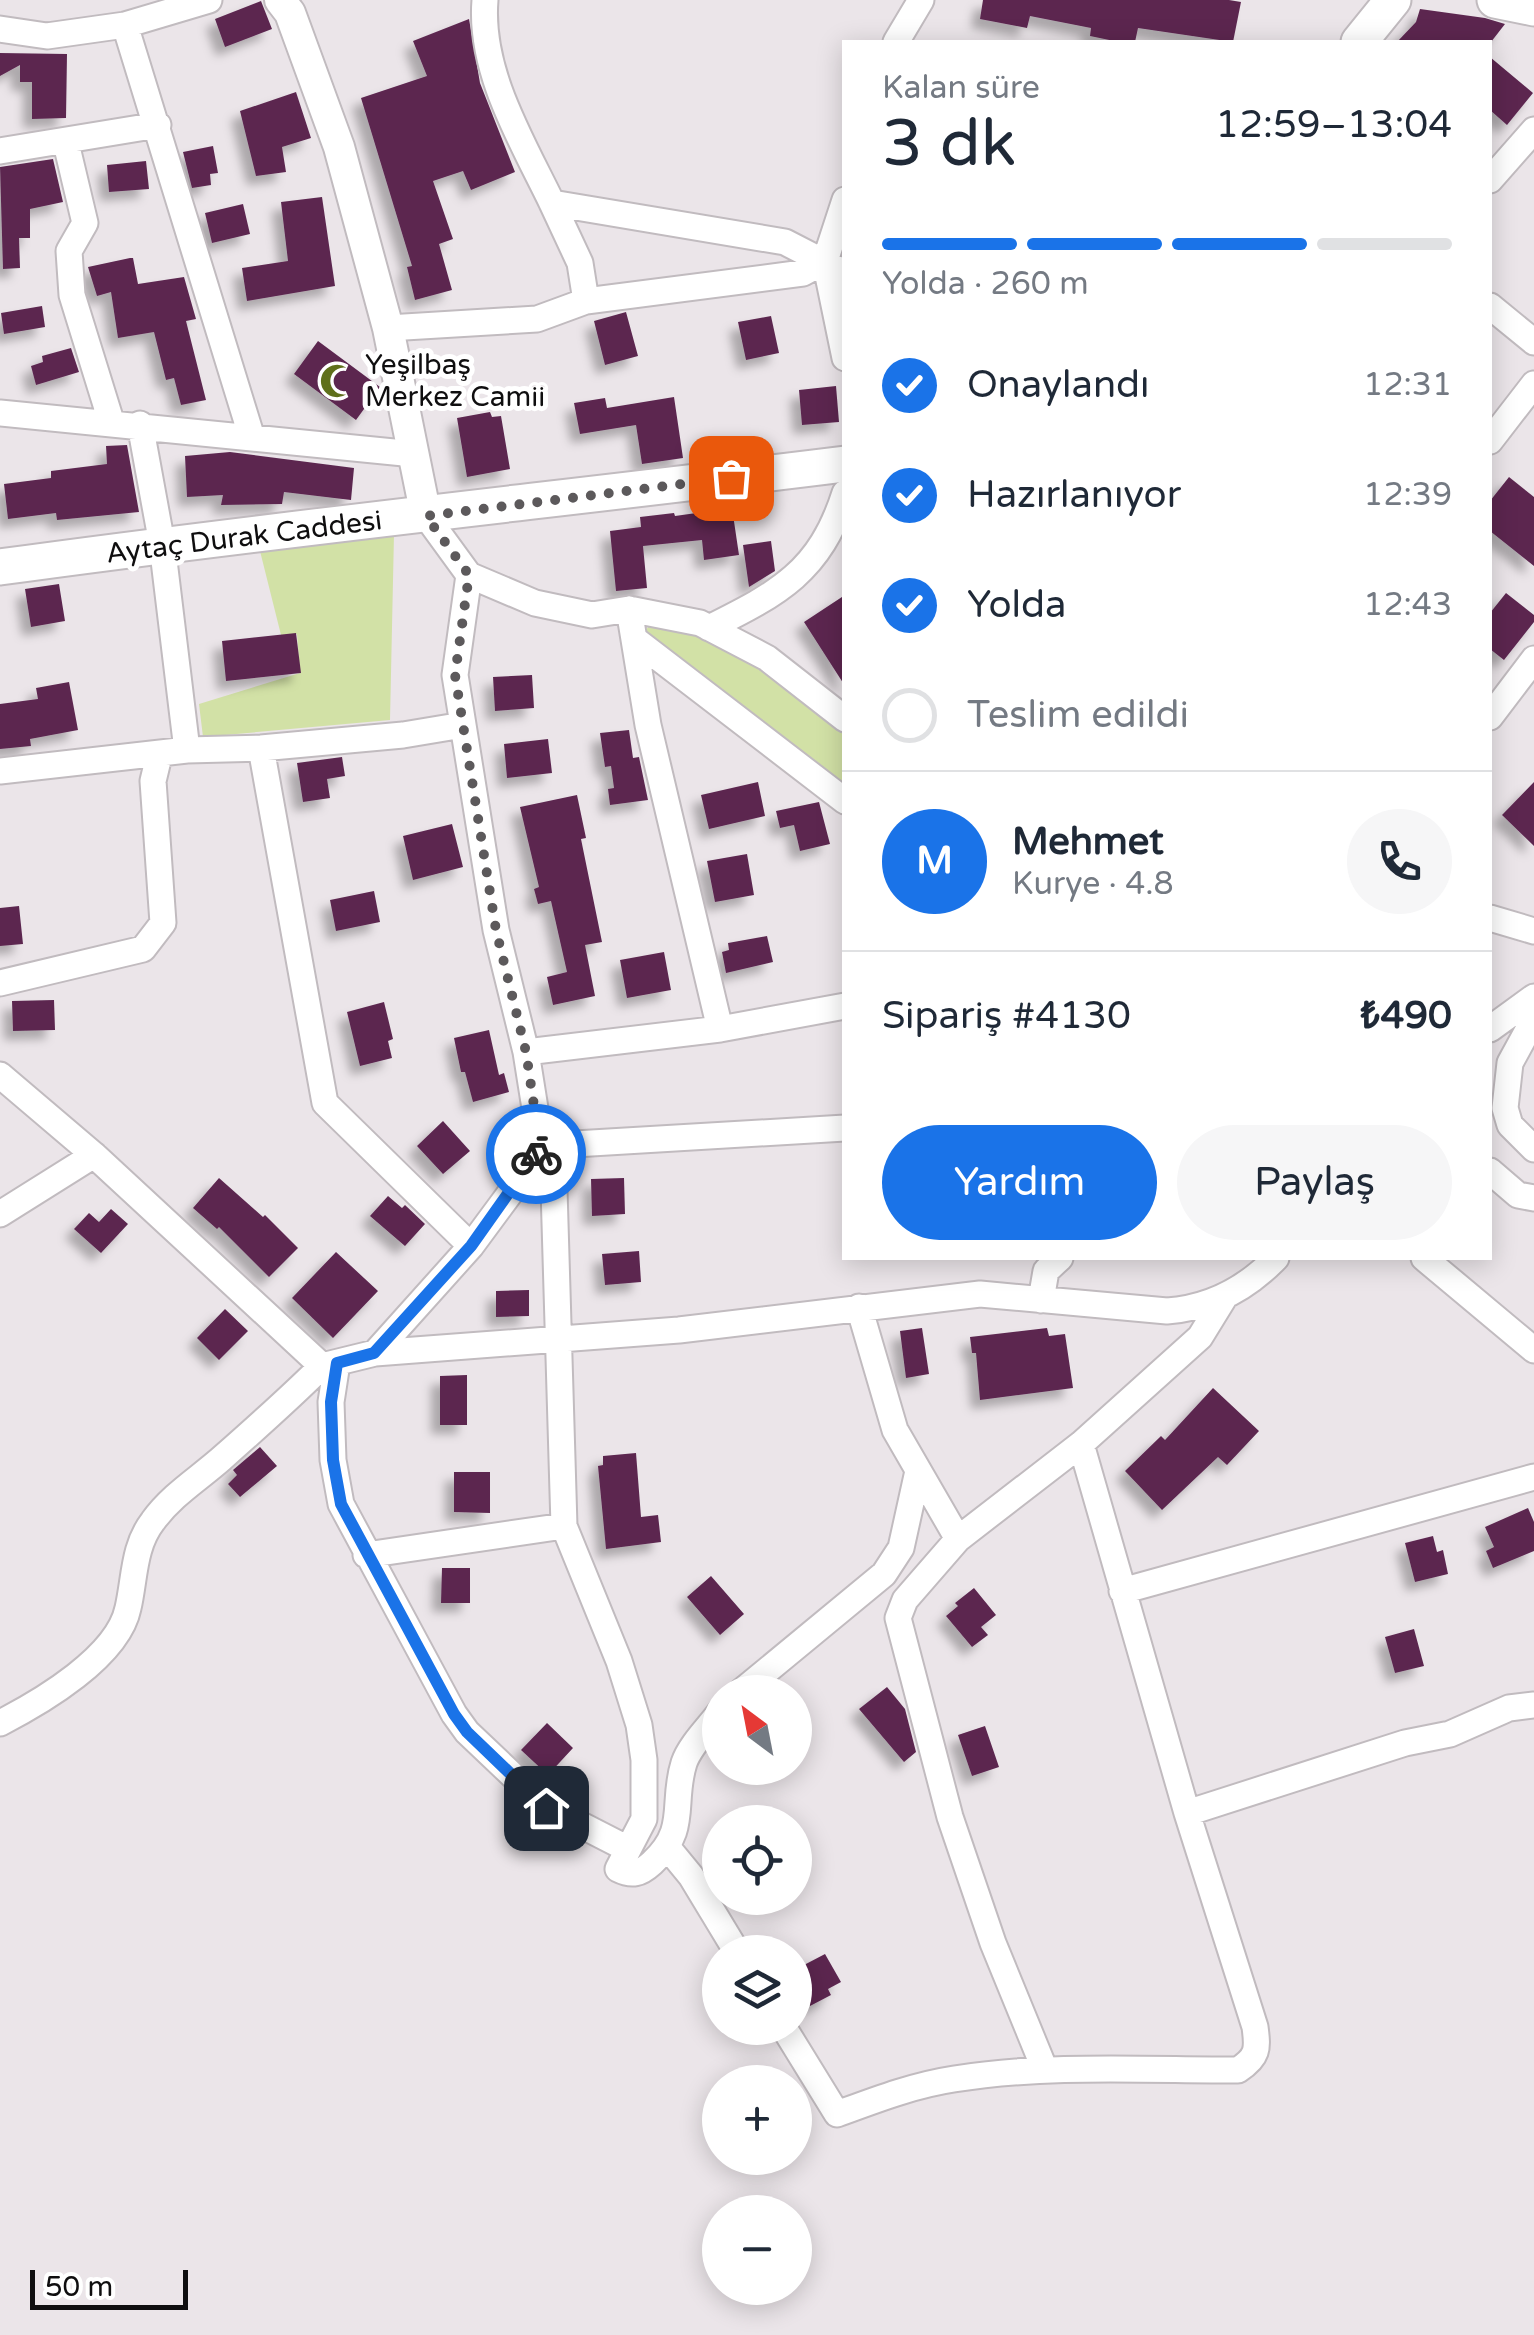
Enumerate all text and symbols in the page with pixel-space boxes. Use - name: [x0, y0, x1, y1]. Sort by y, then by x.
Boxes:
- text: Kalan süre: [882, 69, 1040, 107]
- text: 12:59–13:04: [1215, 102, 1452, 148]
- text: 3 dk: [882, 105, 1016, 184]
- text: Yolda · 260 m: [882, 265, 1089, 303]
- place label: Yeşilbaş Merkez Camii: [365, 348, 545, 414]
- icon: check: [882, 358, 937, 413]
- mosque icon: Yeşilbaş Merkez Camii: [318, 362, 356, 400]
- text: Onaylandı: [967, 362, 1149, 408]
- text: 12:31: [1363, 366, 1452, 404]
- pin: [689, 436, 774, 521]
- icon: bag: [704, 451, 759, 506]
- icon: check: [882, 468, 937, 523]
- text: Hazırlanıyor: [967, 472, 1181, 518]
- text: 12:39: [1363, 476, 1452, 514]
- street label: Aytaç Durak Caddesi: [104, 503, 384, 571]
- icon: check: [882, 578, 937, 633]
- text: Yolda: [967, 582, 1066, 628]
- text: 12:43: [1363, 586, 1452, 624]
- text: Teslim edildi: [967, 692, 1189, 738]
- button: phone: [1347, 809, 1452, 914]
- text: Mehmet: [1012, 819, 1164, 865]
- text: M: [916, 838, 953, 884]
- text: Kurye · 4.8: [1012, 865, 1174, 903]
- text: Sipariş #4130: [882, 993, 1131, 1039]
- text: ₺490: [1360, 993, 1452, 1039]
- courier: [486, 1104, 586, 1204]
- button: Yardım: [882, 1125, 1157, 1240]
- button: Paylaş: [1177, 1125, 1452, 1240]
- icon: bike: [509, 1127, 564, 1182]
- north arrow: [702, 1675, 812, 1785]
- map controls: [702, 1675, 812, 2305]
- pin: [504, 1766, 589, 1851]
- icon: home: [519, 1781, 574, 1836]
- button: locate: [702, 1805, 812, 1915]
- button: layers: [702, 1935, 812, 2045]
- button: +: [702, 2065, 812, 2175]
- button: −: [702, 2195, 812, 2305]
- scale bar: [30, 2265, 188, 2310]
- text: 50 m: [45, 2270, 113, 2304]

